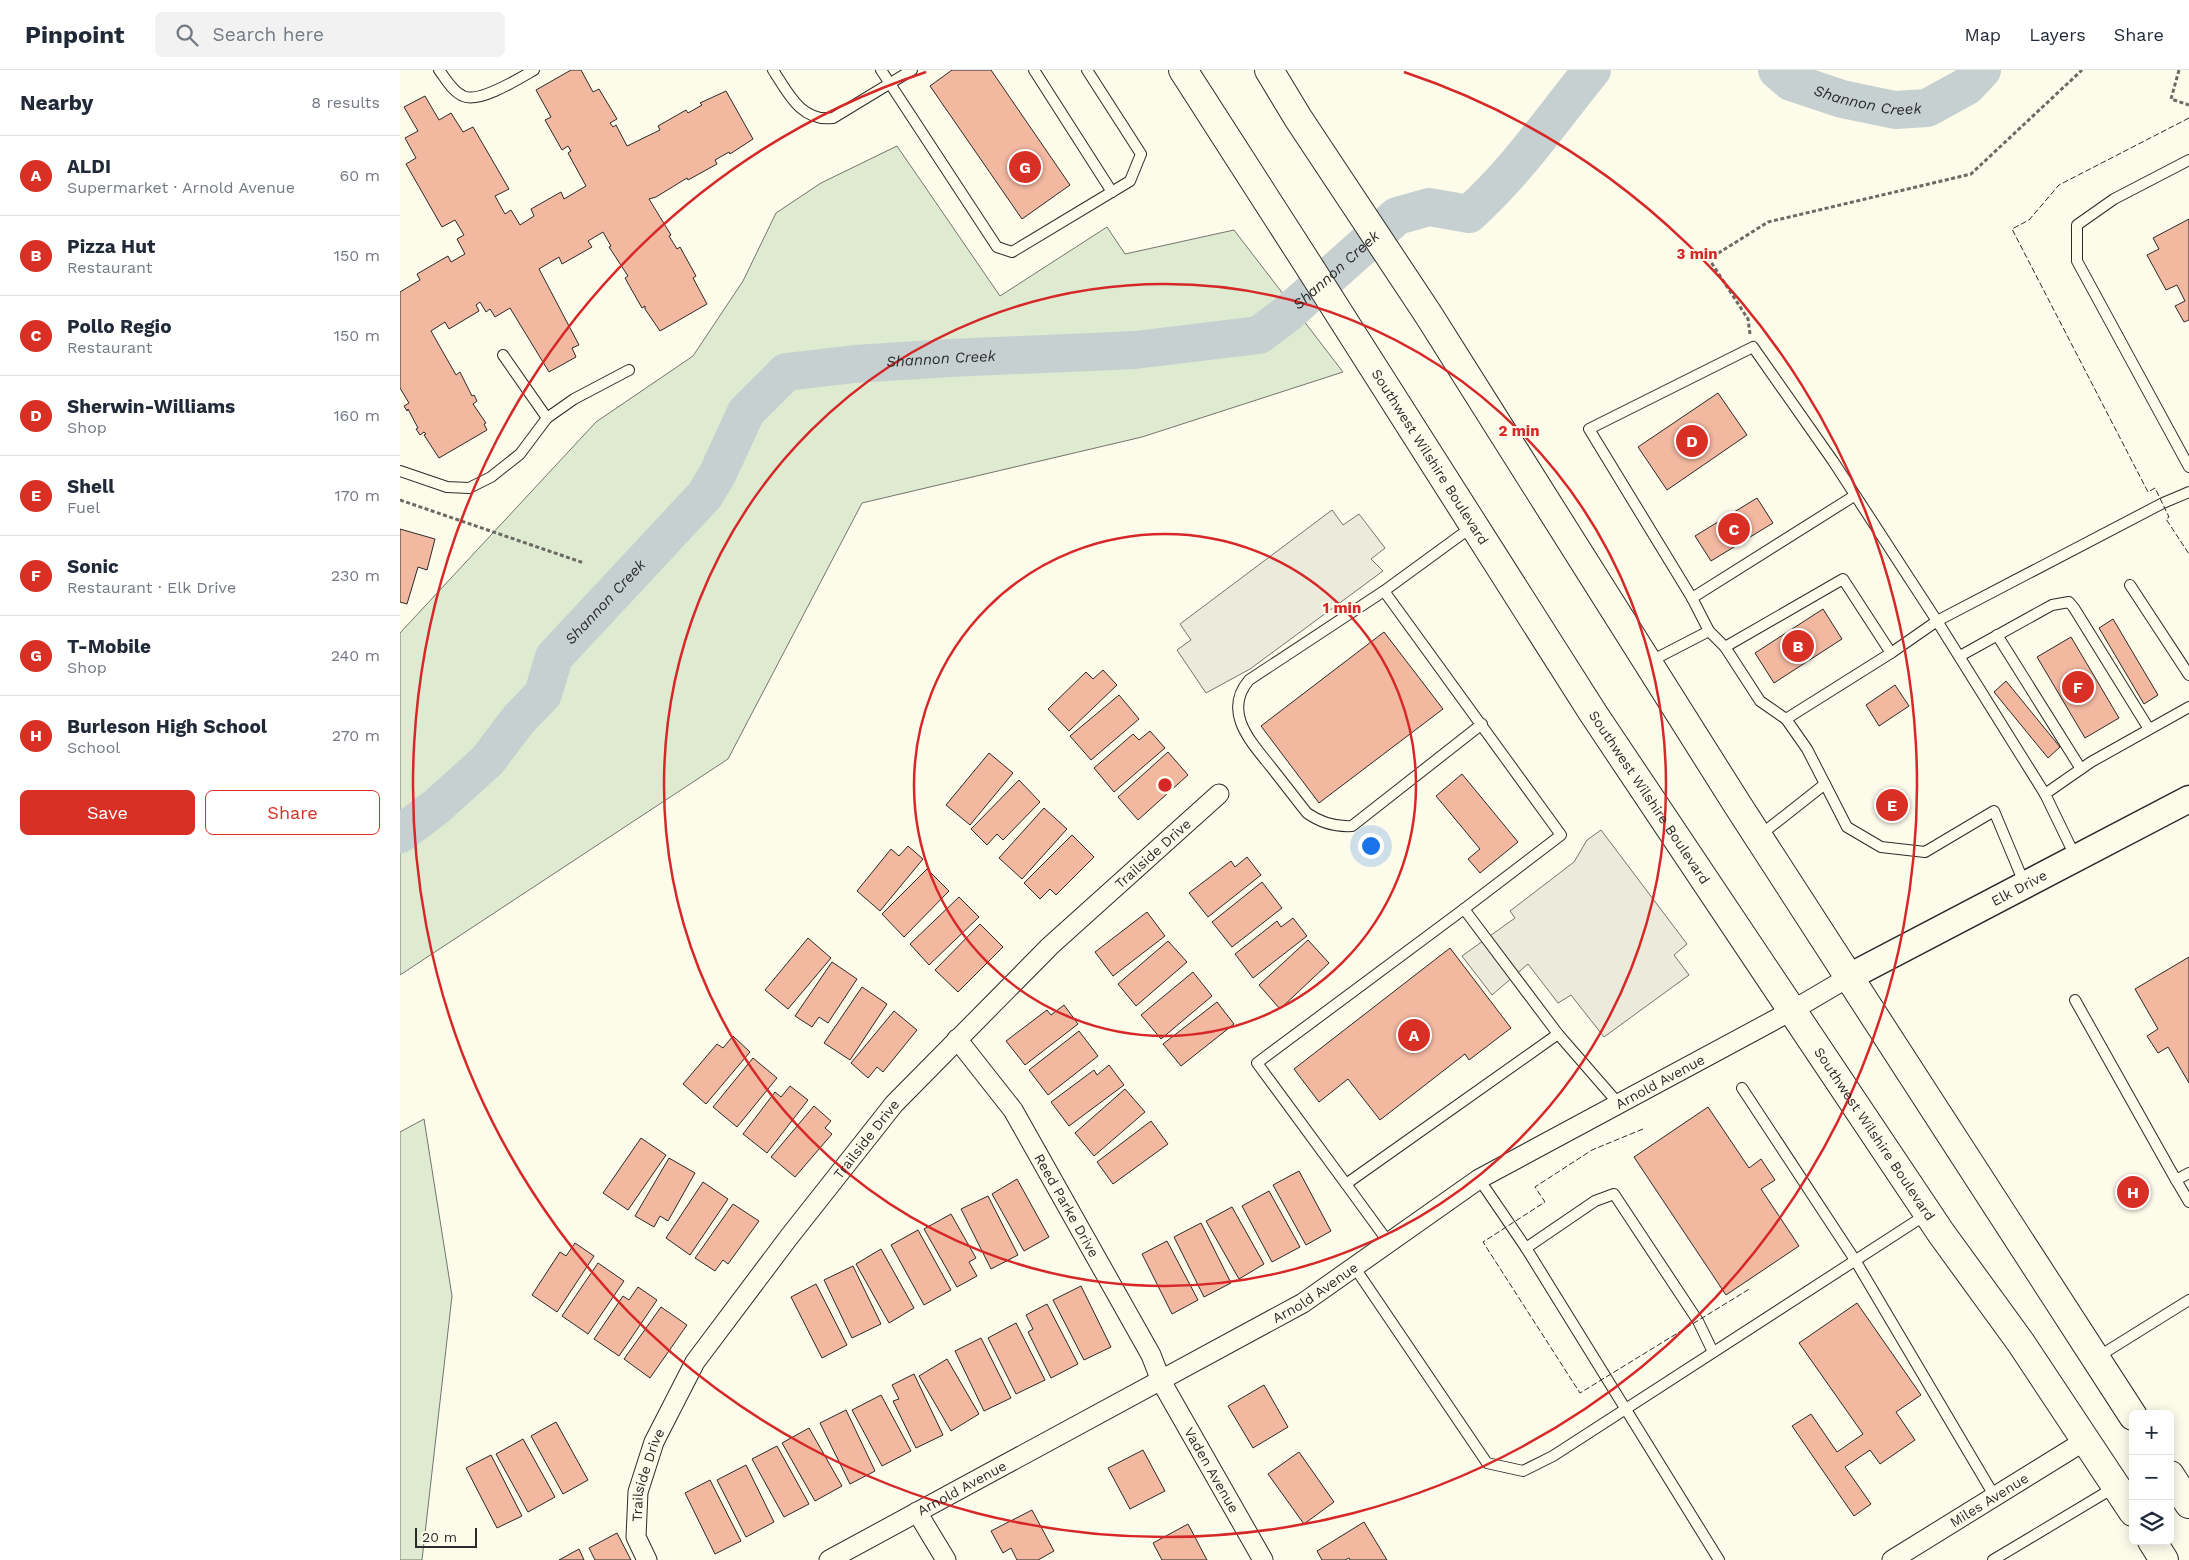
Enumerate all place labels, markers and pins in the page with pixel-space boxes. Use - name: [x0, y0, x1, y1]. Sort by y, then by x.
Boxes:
- pin: G: [1009, 148, 1041, 186]
- pin: D: [1676, 422, 1708, 460]
- pin: C: [1718, 510, 1750, 548]
- pin: B: [1782, 627, 1814, 665]
- pin: F: [2062, 668, 2094, 706]
- centre of rings: [1156, 776, 1174, 794]
- pin: E: [1876, 786, 1908, 824]
- pin: A: [1398, 1016, 1430, 1054]
- pin: H: [2117, 1173, 2149, 1211]

